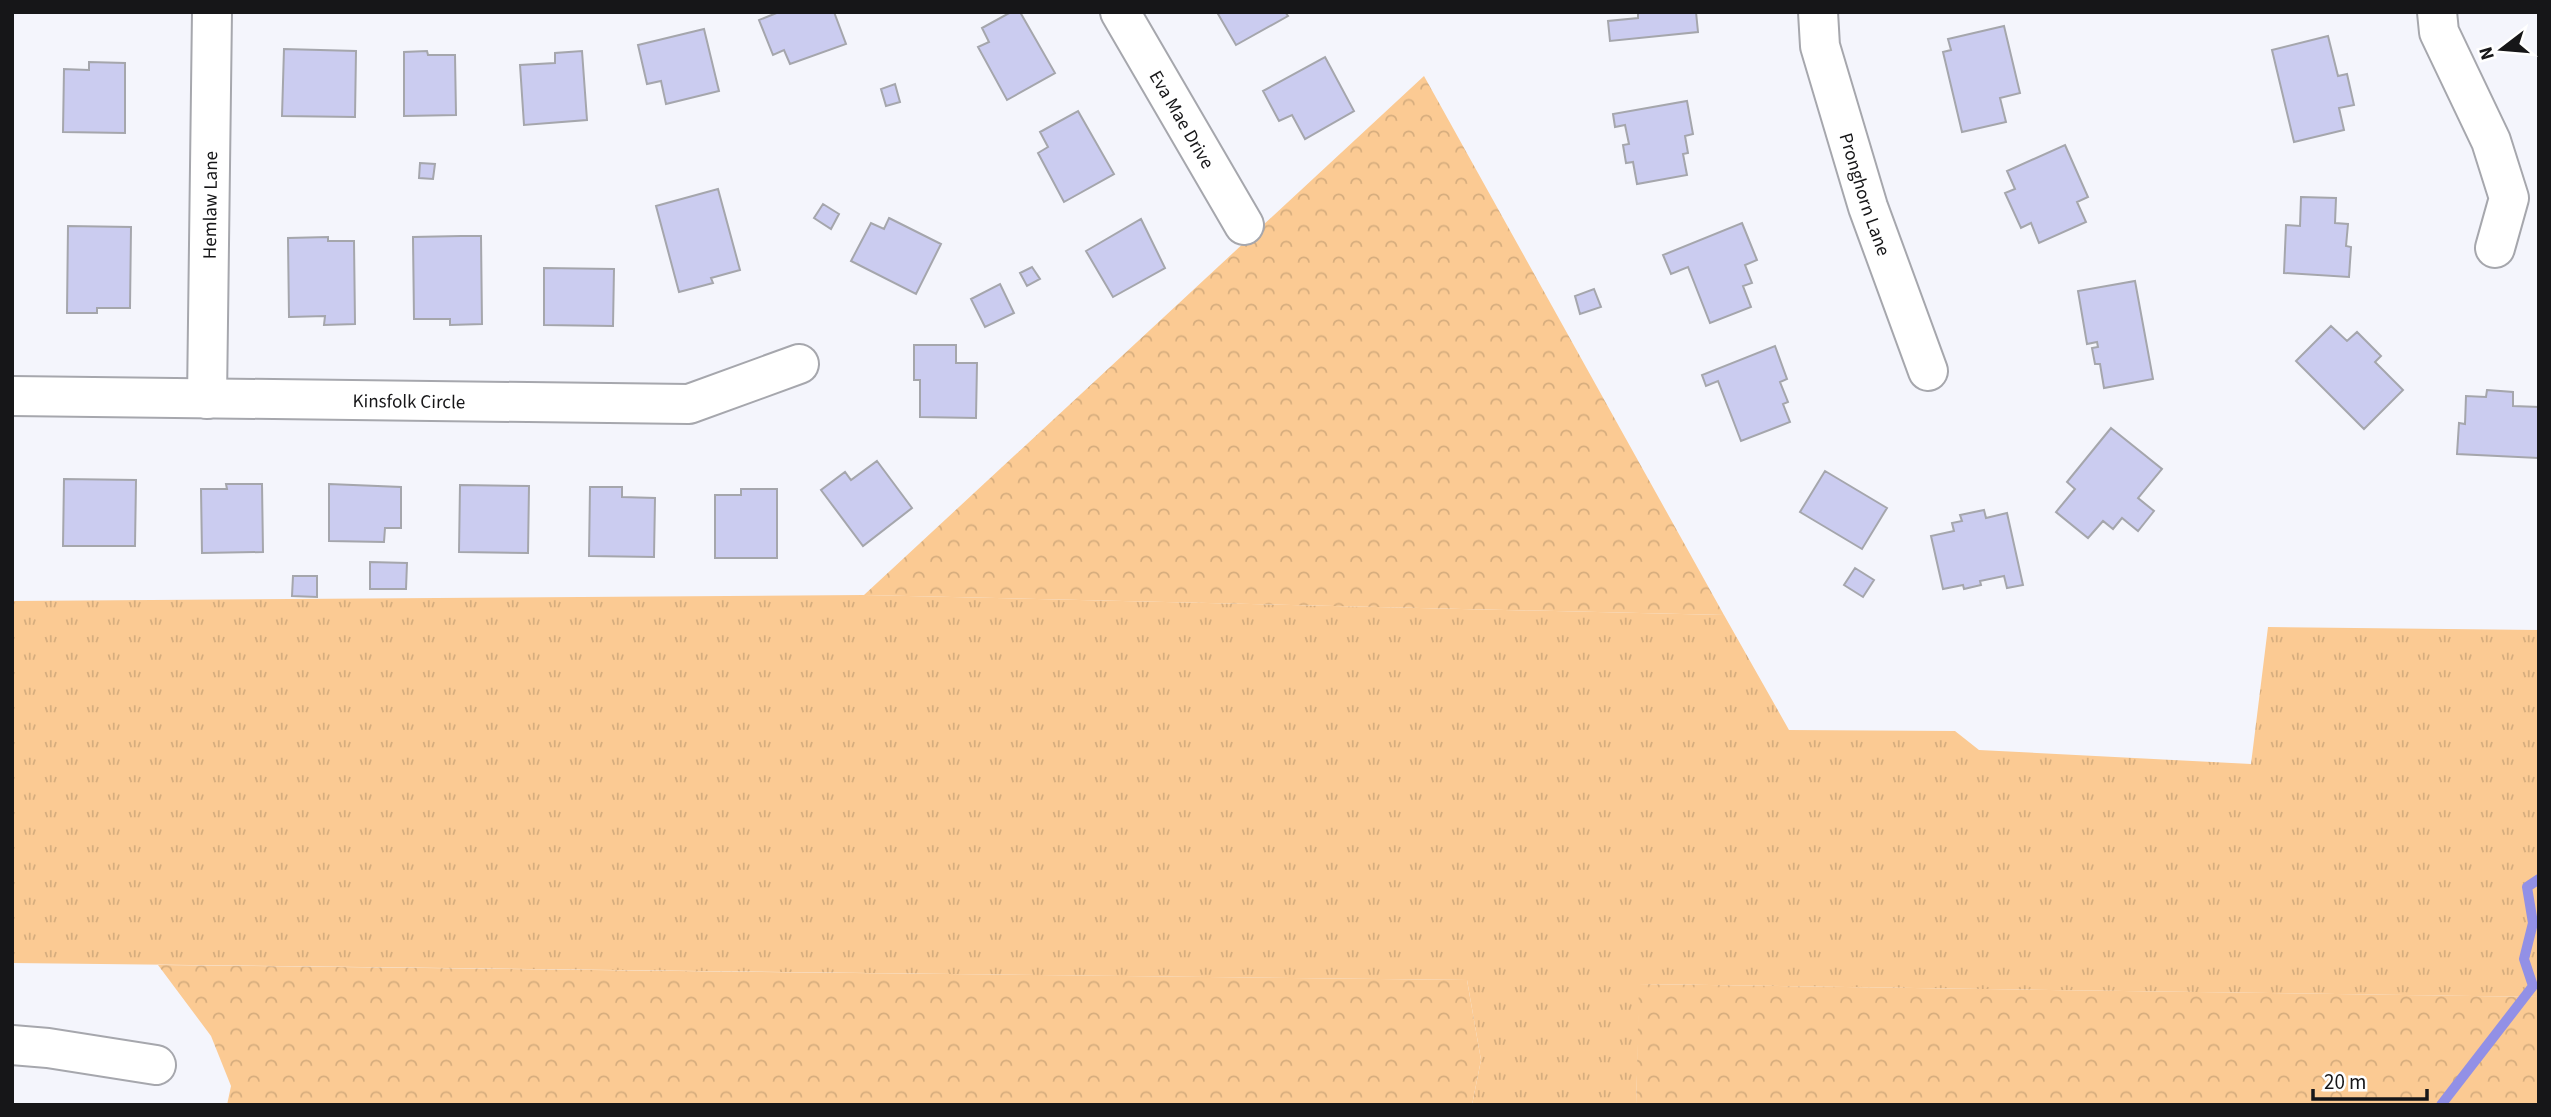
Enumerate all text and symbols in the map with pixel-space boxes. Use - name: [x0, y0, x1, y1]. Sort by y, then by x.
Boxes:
- north arrow: [2467, 14, 2537, 84]
- text: N: [2472, 43, 2502, 63]
- street label: Eva Mae Drive: [1142, 66, 1220, 174]
- street label: Pronghorn Lane: [1832, 130, 1897, 260]
- street label: Hemlaw Lane: [197, 151, 225, 259]
- street label: Kinsfolk Circle: [352, 388, 465, 416]
- scale bar: [2313, 1058, 2427, 1102]
- text: 20 m: [2324, 1067, 2366, 1097]

